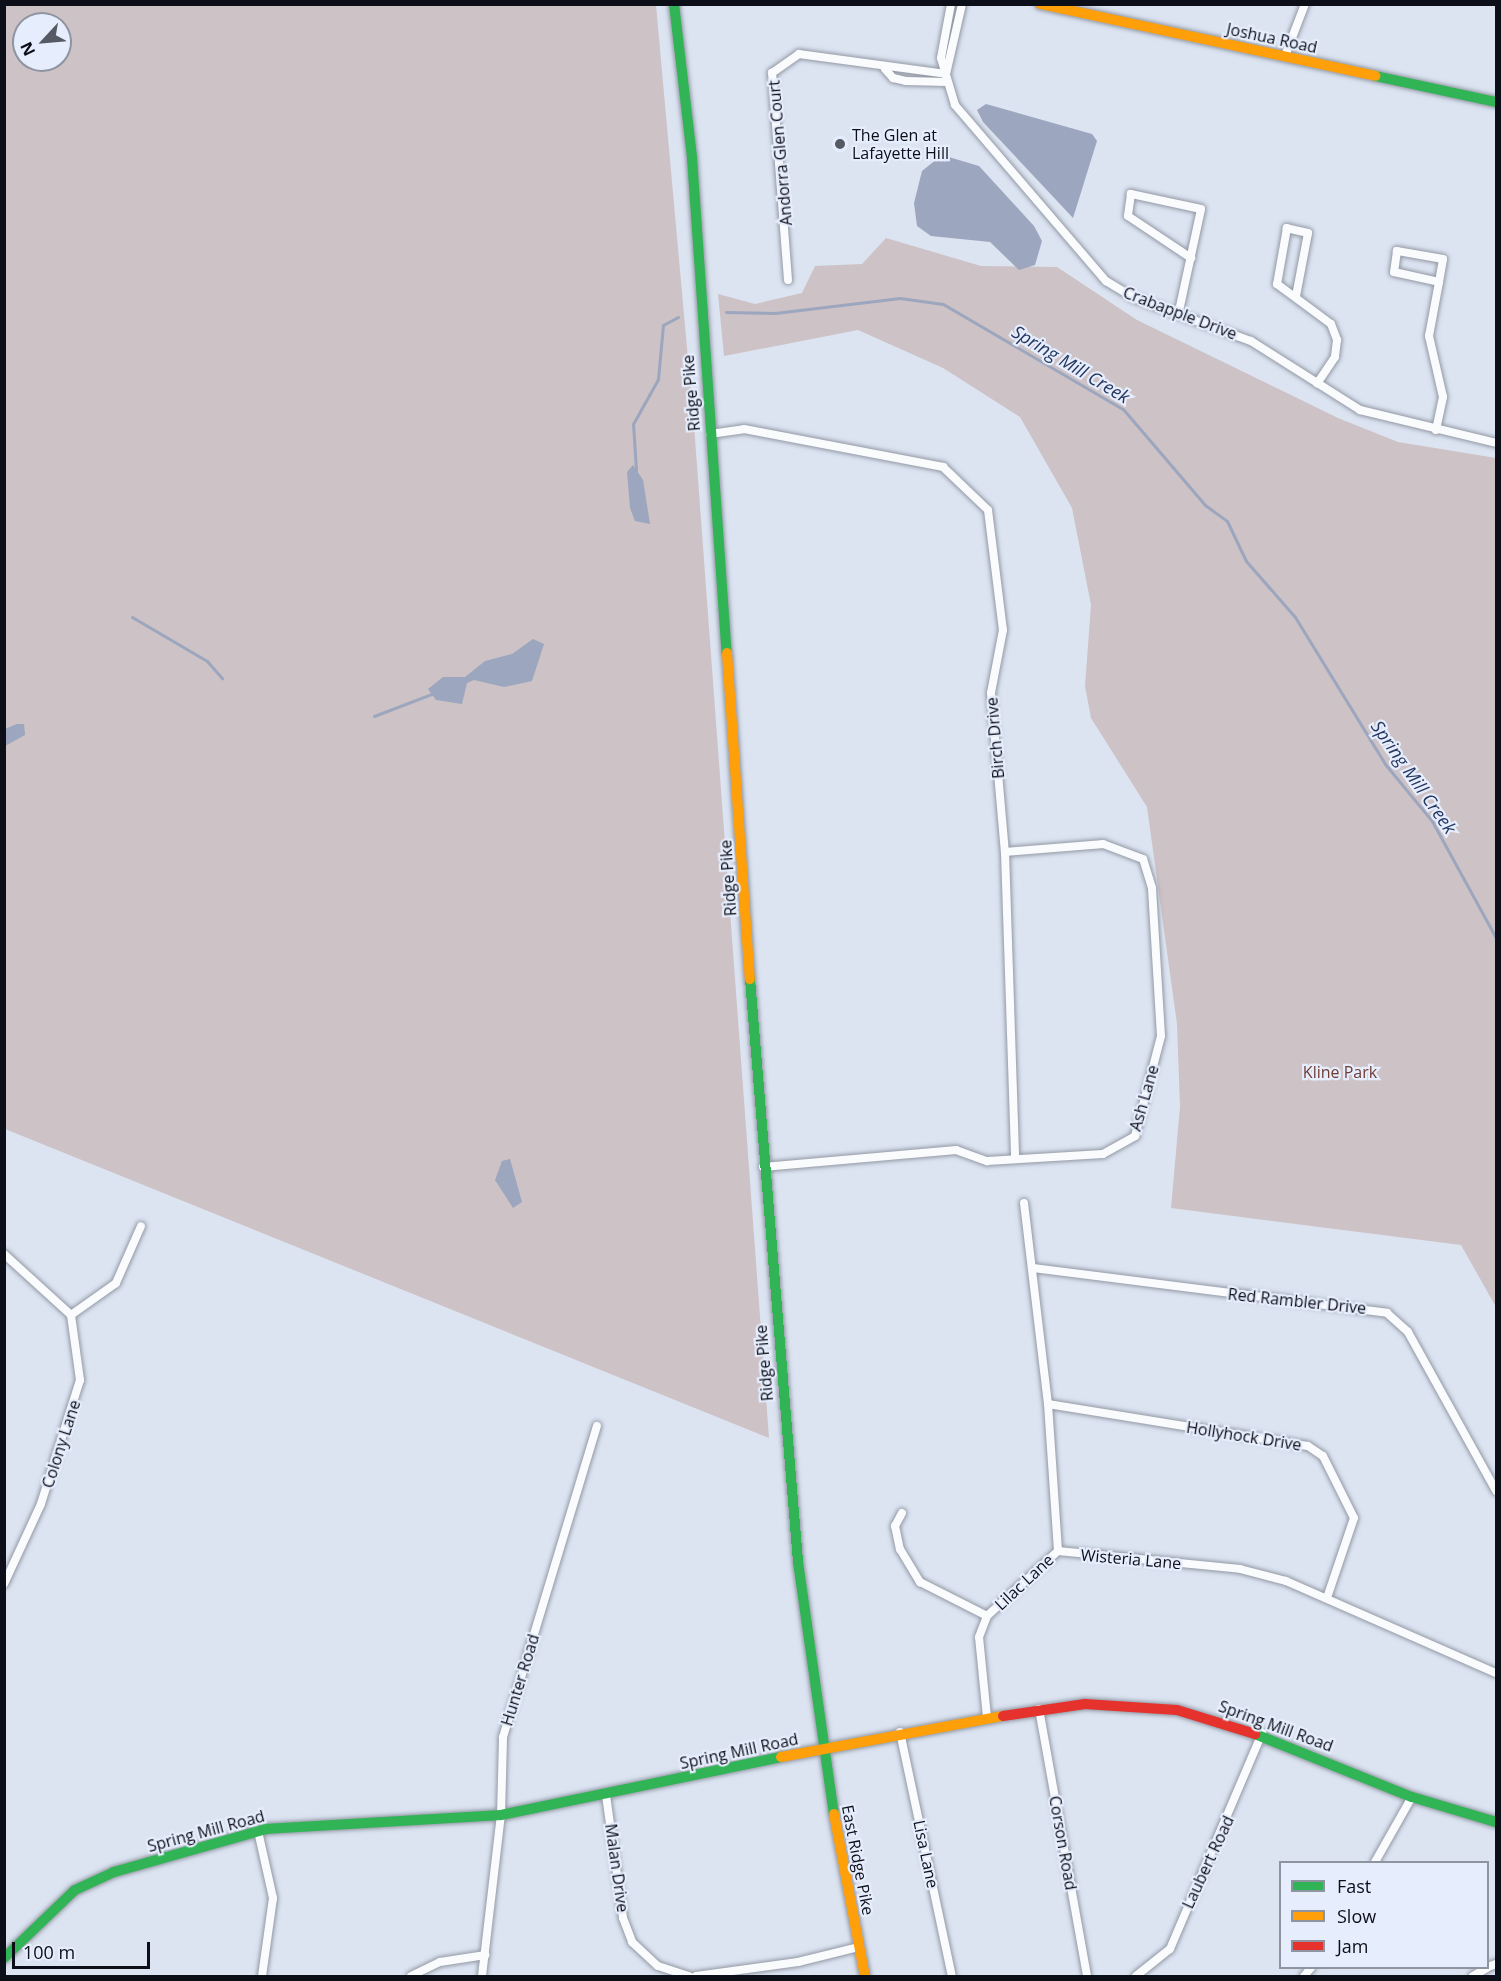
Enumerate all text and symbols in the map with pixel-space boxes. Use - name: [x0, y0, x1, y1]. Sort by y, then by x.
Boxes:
- north arrow: [12, 12, 72, 72]
- street label: Joshua Road: [1225, 19, 1319, 57]
- text: N: [15, 38, 40, 60]
- street label: Andorra Glen Court: [764, 80, 796, 226]
- place label: The Glen at Lafayette Hill: [852, 125, 949, 163]
- marker: The Glen at Lafayette Hill: [833, 137, 847, 151]
- street label: Crabapple Drive: [1120, 283, 1240, 343]
- water label: Spring Mill Creek: [1008, 320, 1134, 408]
- street label: Ridge Pike: [678, 354, 704, 432]
- street label: Birch Drive: [982, 696, 1008, 780]
- water label: Spring Mill Creek: [1367, 716, 1461, 838]
- street label: Ridge Pike: [716, 839, 740, 917]
- park label: Kline Park: [1303, 1062, 1377, 1082]
- street label: Ash Lane: [1125, 1063, 1163, 1133]
- street label: Red Rambler Drive: [1227, 1284, 1367, 1318]
- street label: Ridge Pike: [751, 1324, 777, 1402]
- street label: Colony Lane: [38, 1398, 84, 1490]
- street label: Hollyhock Drive: [1185, 1417, 1303, 1455]
- street label: Wisteria Lane: [1080, 1545, 1182, 1573]
- street label: Lilac Lane: [991, 1550, 1057, 1614]
- street label: Hunter Road: [497, 1632, 543, 1728]
- street label: Spring Mill Road: [1216, 1696, 1336, 1756]
- street label: Spring Mill Road: [678, 1729, 800, 1773]
- street label: Corson Road: [1045, 1794, 1081, 1892]
- street label: East Ridge Pike: [838, 1803, 878, 1917]
- street label: Spring Mill Road: [145, 1806, 267, 1856]
- street label: Laubert Road: [1178, 1812, 1238, 1912]
- street label: Lisa Lane: [909, 1818, 943, 1890]
- street label: Malan Drive: [601, 1822, 633, 1914]
- legend: [1279, 1861, 1489, 1969]
- text: Fast: [1337, 1874, 1371, 1898]
- text: Slow: [1337, 1904, 1376, 1928]
- scale bar: [15, 1930, 153, 1968]
- text: Jam: [1337, 1934, 1369, 1958]
- text: 100 m: [23, 1940, 75, 1964]

